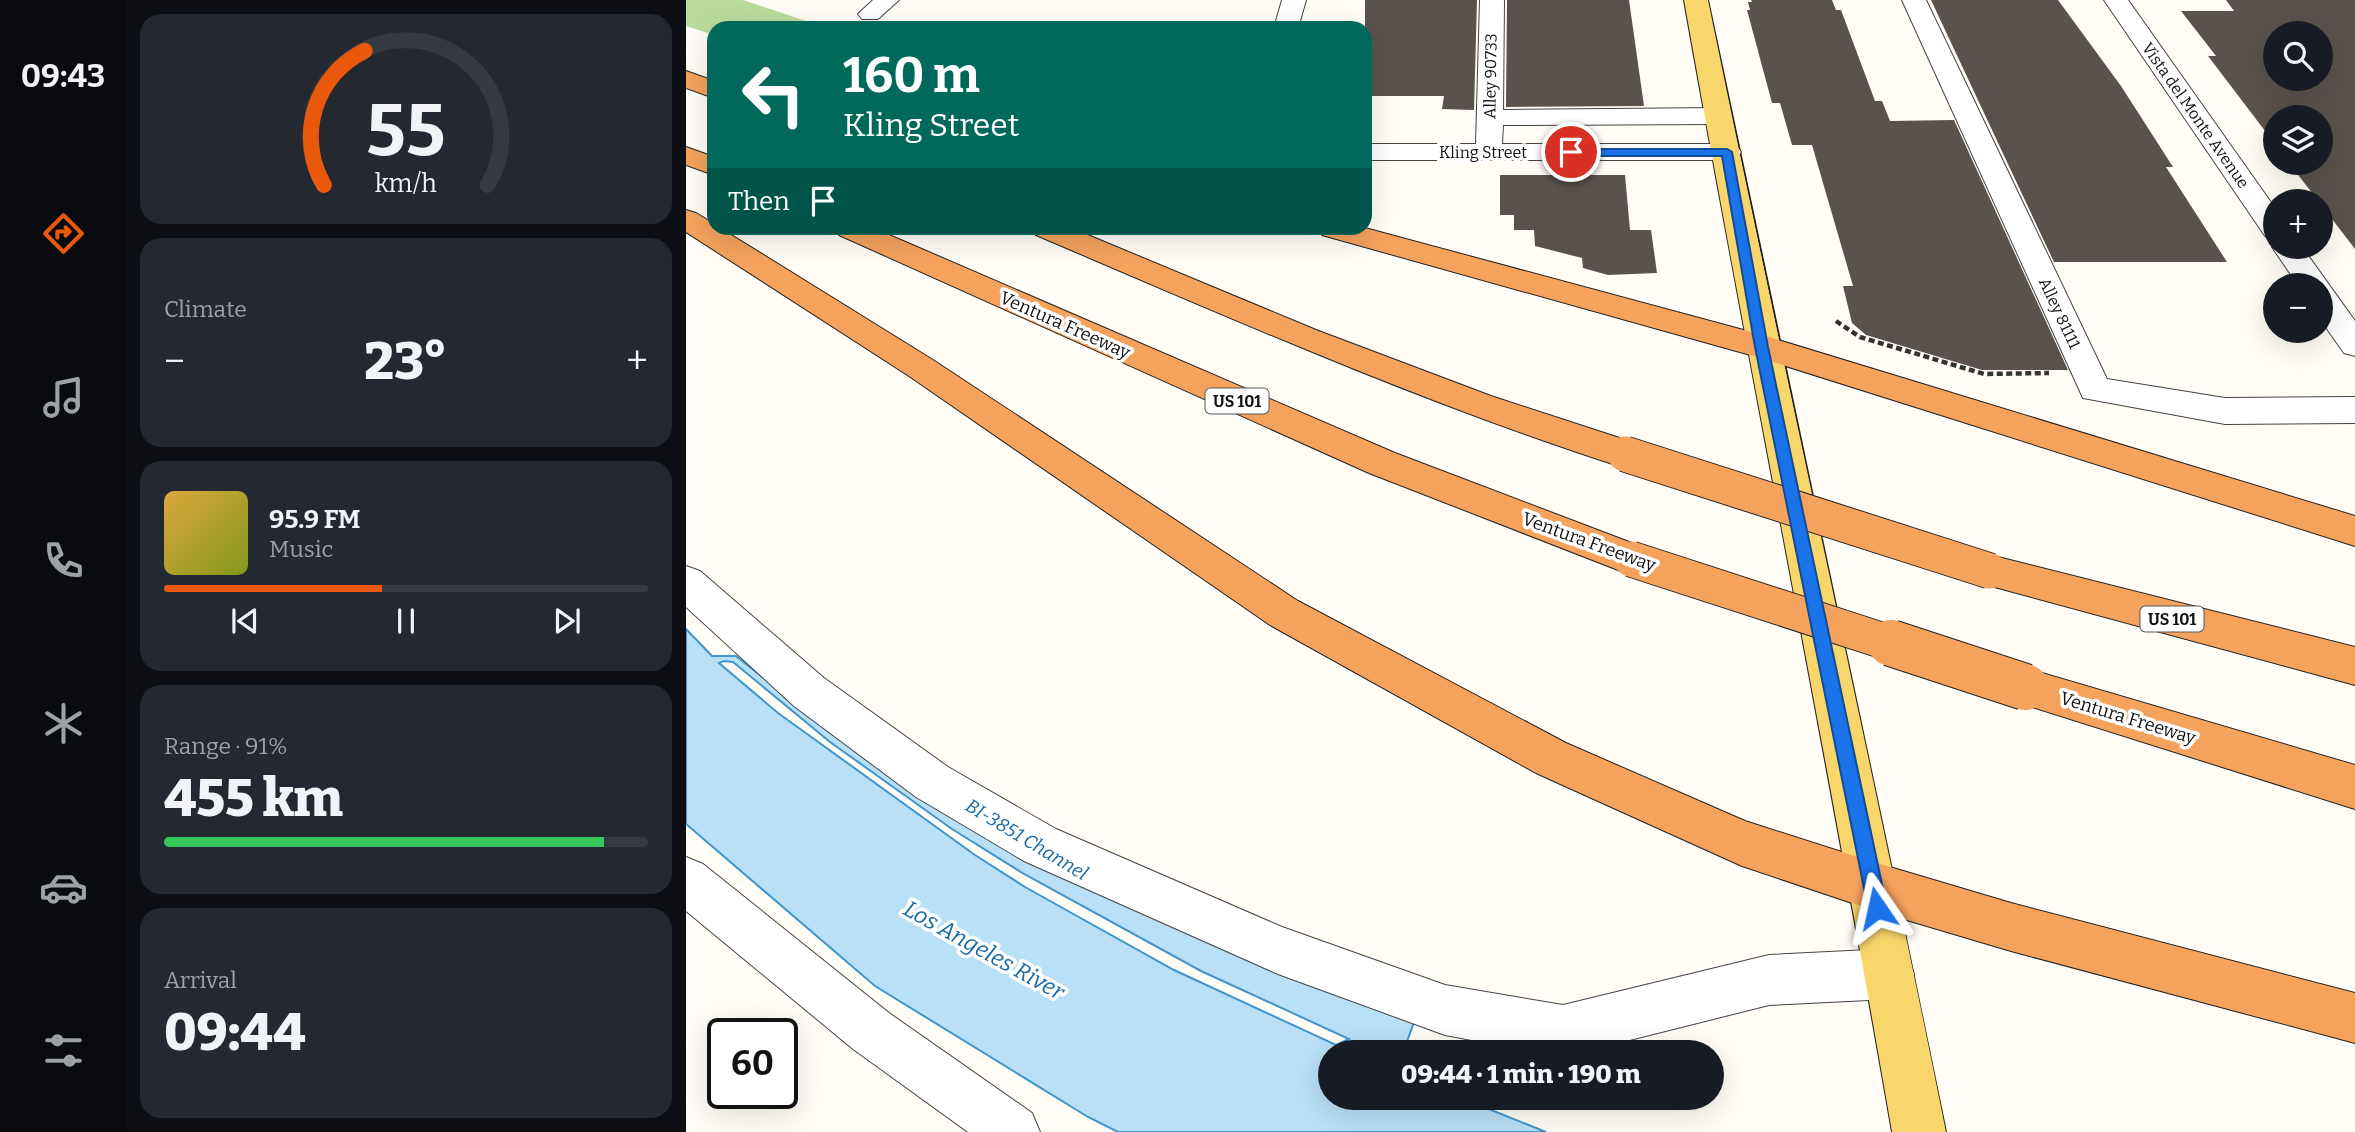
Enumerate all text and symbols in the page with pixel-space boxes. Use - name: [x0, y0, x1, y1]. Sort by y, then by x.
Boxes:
- map controls: [2263, 21, 2333, 343]
- button: search: [2263, 21, 2333, 91]
- street label: Alley 90733: [1480, 33, 1501, 119]
- street label: Vista del Monte Avenue: [2138, 39, 2253, 192]
- text: 160 m: [843, 46, 980, 105]
- icon: left: [728, 49, 819, 140]
- text: 09:43: [21, 57, 105, 95]
- text: 55: [366, 87, 446, 174]
- button: layers: [2263, 105, 2333, 175]
- text: Kling Street: [843, 106, 1019, 144]
- pin: [1541, 122, 1601, 182]
- icon: arrive: [1552, 133, 1590, 171]
- street label: Kling Street: [1439, 143, 1527, 162]
- text: km/h: [375, 169, 437, 199]
- icon: arrive: [804, 182, 842, 220]
- text: Then: [728, 186, 790, 217]
- button: +: [2263, 189, 2333, 259]
- icon: directions: [39, 209, 88, 258]
- button: −: [2263, 273, 2333, 343]
- street label: Alley 81111: [2035, 275, 2084, 352]
- street label: Ventura Freeway: [996, 286, 1134, 364]
- text: Climate: [164, 295, 247, 323]
- text: 23°: [364, 330, 447, 393]
- text: −: [164, 338, 185, 384]
- text: +: [626, 338, 648, 384]
- icon: music: [39, 373, 88, 422]
- road number: US 101: [1206, 388, 1268, 414]
- text: 95.9 FM: [269, 504, 361, 535]
- street label: Ventura Freeway: [1519, 508, 1659, 577]
- text: Music: [269, 535, 333, 563]
- icon: phone: [39, 536, 88, 585]
- icon: previous: [226, 602, 264, 640]
- icon: pause: [387, 602, 425, 640]
- icon: next: [548, 602, 586, 640]
- road number: US 101: [2140, 606, 2204, 632]
- street label: Ventura Freeway: [2058, 687, 2199, 749]
- icon: climate: [39, 699, 88, 748]
- text: Range · 91%: [164, 732, 287, 760]
- text: 455 km: [164, 767, 343, 830]
- water label: BI-3851 Channel: [961, 794, 1092, 885]
- icon: car: [39, 863, 88, 912]
- position arrow: [1840, 871, 1914, 945]
- water label: Los Angeles River: [899, 894, 1071, 1007]
- text: Arrival: [164, 966, 237, 994]
- text: 09:44: [164, 1001, 306, 1064]
- speed limit sign: 60: [707, 1018, 798, 1109]
- icon: filters: [39, 1026, 88, 1075]
- text: 09:44 · 1 min · 190 m: [1401, 1059, 1641, 1090]

